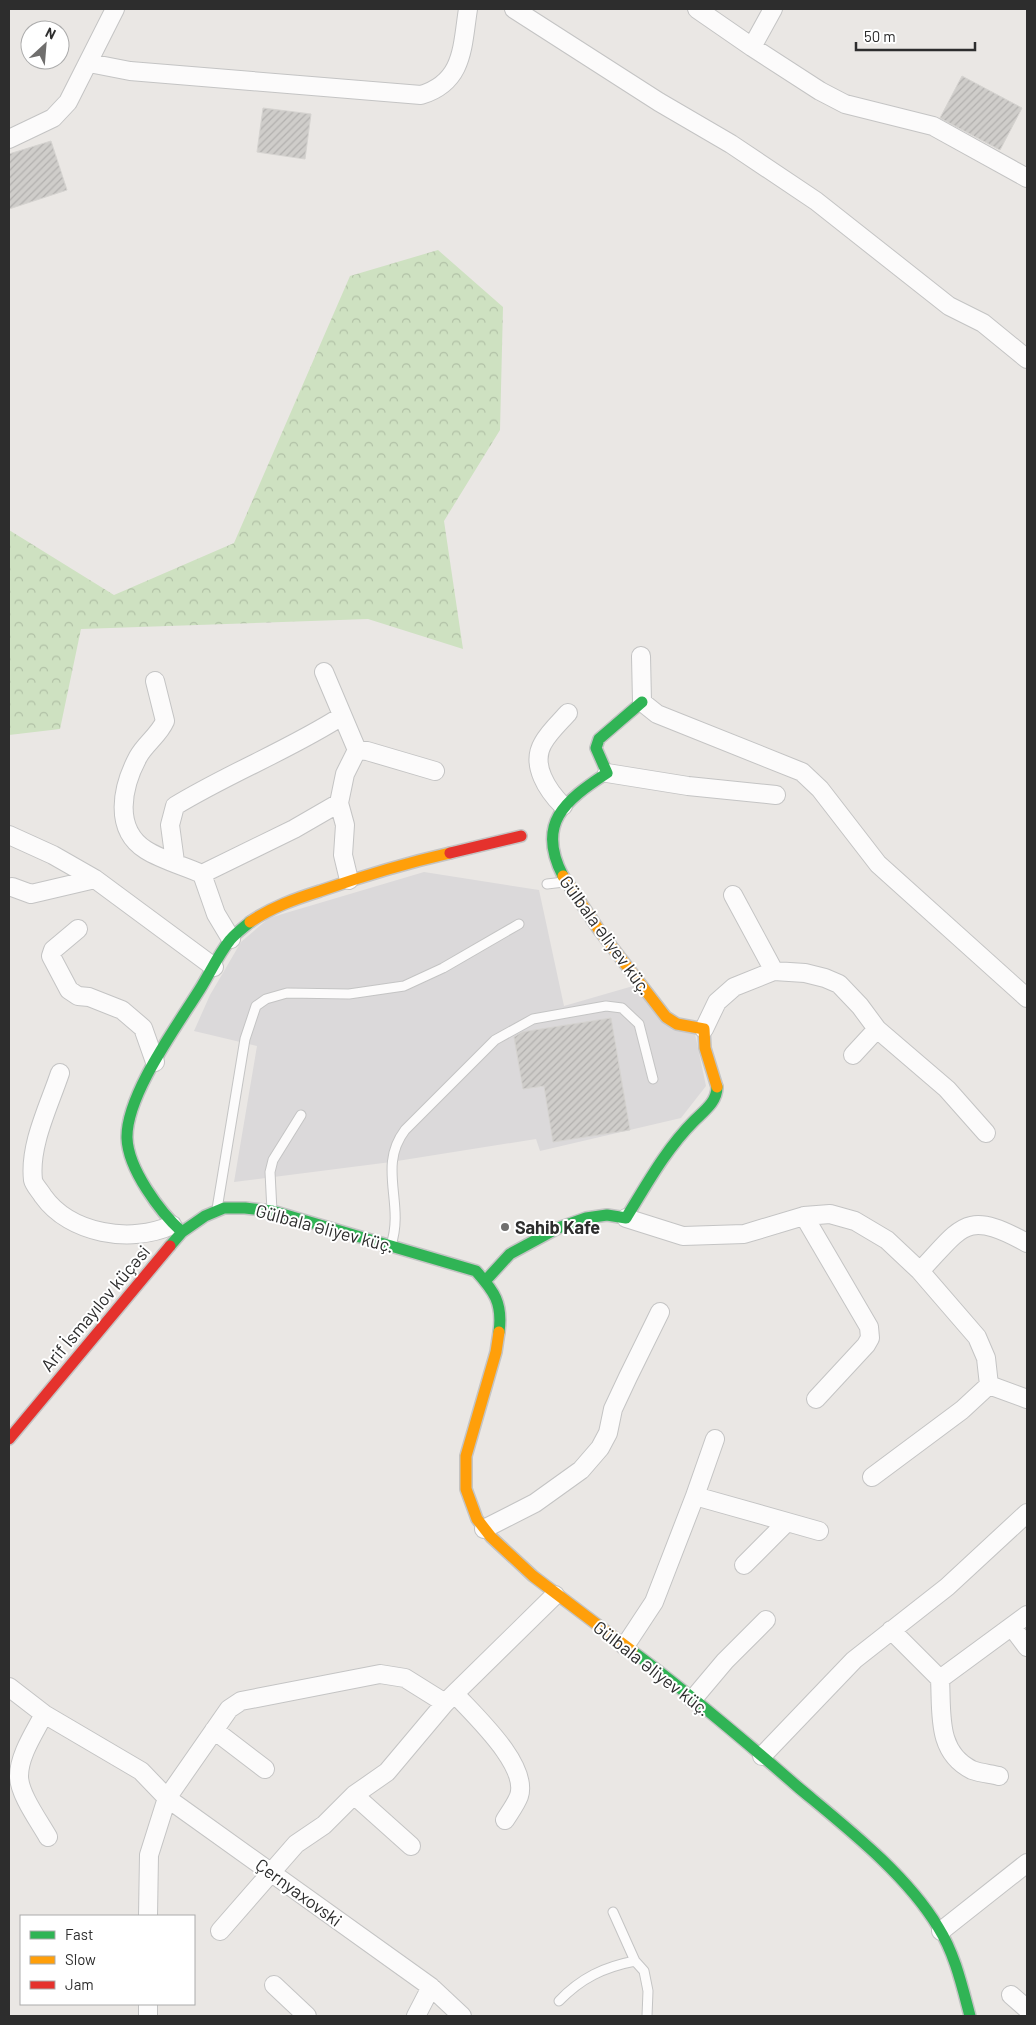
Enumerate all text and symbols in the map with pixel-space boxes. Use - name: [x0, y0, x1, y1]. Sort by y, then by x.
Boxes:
- north arrow: [20, 20, 70, 70]
- scale bar: [856, 20, 975, 52]
- text: N: [43, 23, 59, 43]
- text: 50 m: [864, 27, 896, 45]
- street label: Gülbala Əliyev küç.: [555, 871, 657, 999]
- street label: Gülbala Əliyev küç.: [253, 1199, 397, 1257]
- place label: Sahib Kafe: [515, 1216, 600, 1238]
- marker: Sahib Kafe: [499, 1221, 511, 1233]
- street label: Arif İsmayılov küçəsi: [36, 1240, 154, 1376]
- street label: Gülbala Əliyev küç.: [589, 1616, 715, 1720]
- street label: Çernyaxovski: [251, 1853, 347, 1931]
- legend: [20, 1915, 195, 2005]
- text: Fast: [65, 1925, 93, 1943]
- text: Slow: [65, 1950, 96, 1968]
- text: Jam: [65, 1975, 94, 1993]

